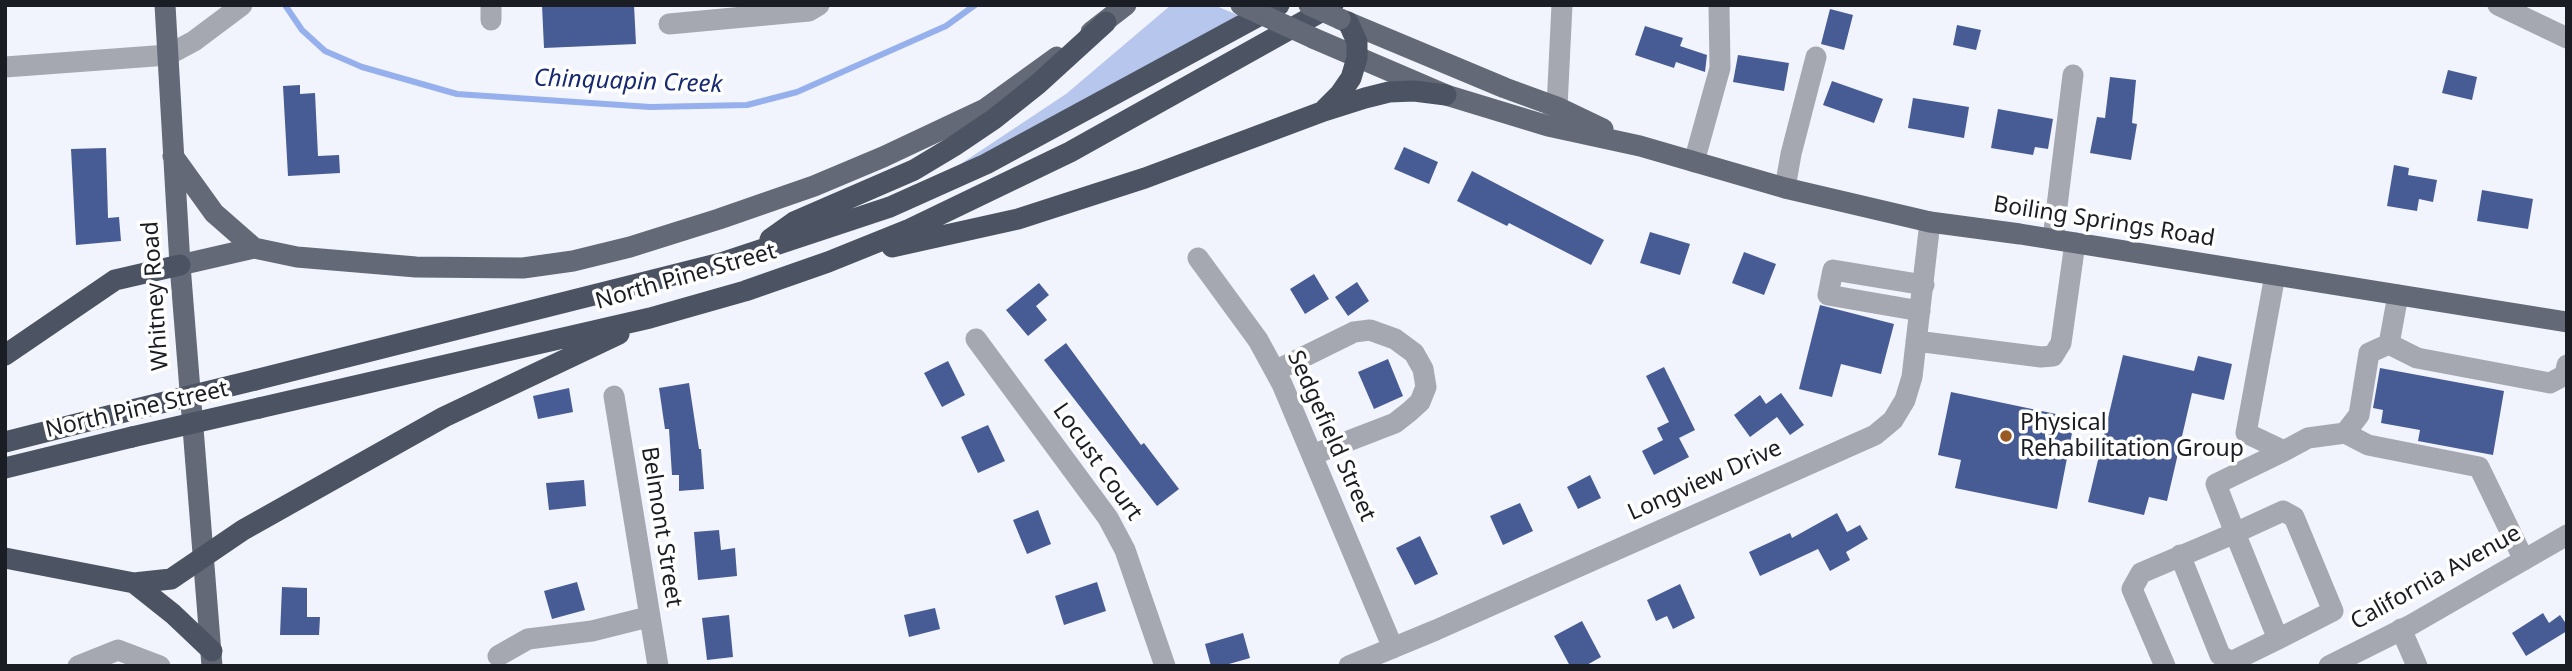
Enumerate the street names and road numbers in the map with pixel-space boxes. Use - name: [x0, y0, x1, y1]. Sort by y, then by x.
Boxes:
- street label: Boiling Springs Road: [1991, 191, 2217, 253]
- street label: Whitney Road: [137, 220, 175, 372]
- street label: North Pine Street: [593, 238, 779, 316]
- street label: Sedgefield Street: [1281, 346, 1381, 526]
- street label: North Pine Street: [43, 376, 231, 444]
- street label: Locust Court: [1046, 398, 1148, 526]
- street label: Longview Drive: [1624, 435, 1786, 527]
- street label: Belmont Street: [635, 445, 687, 609]
- street label: California Avenue: [2346, 520, 2526, 636]

